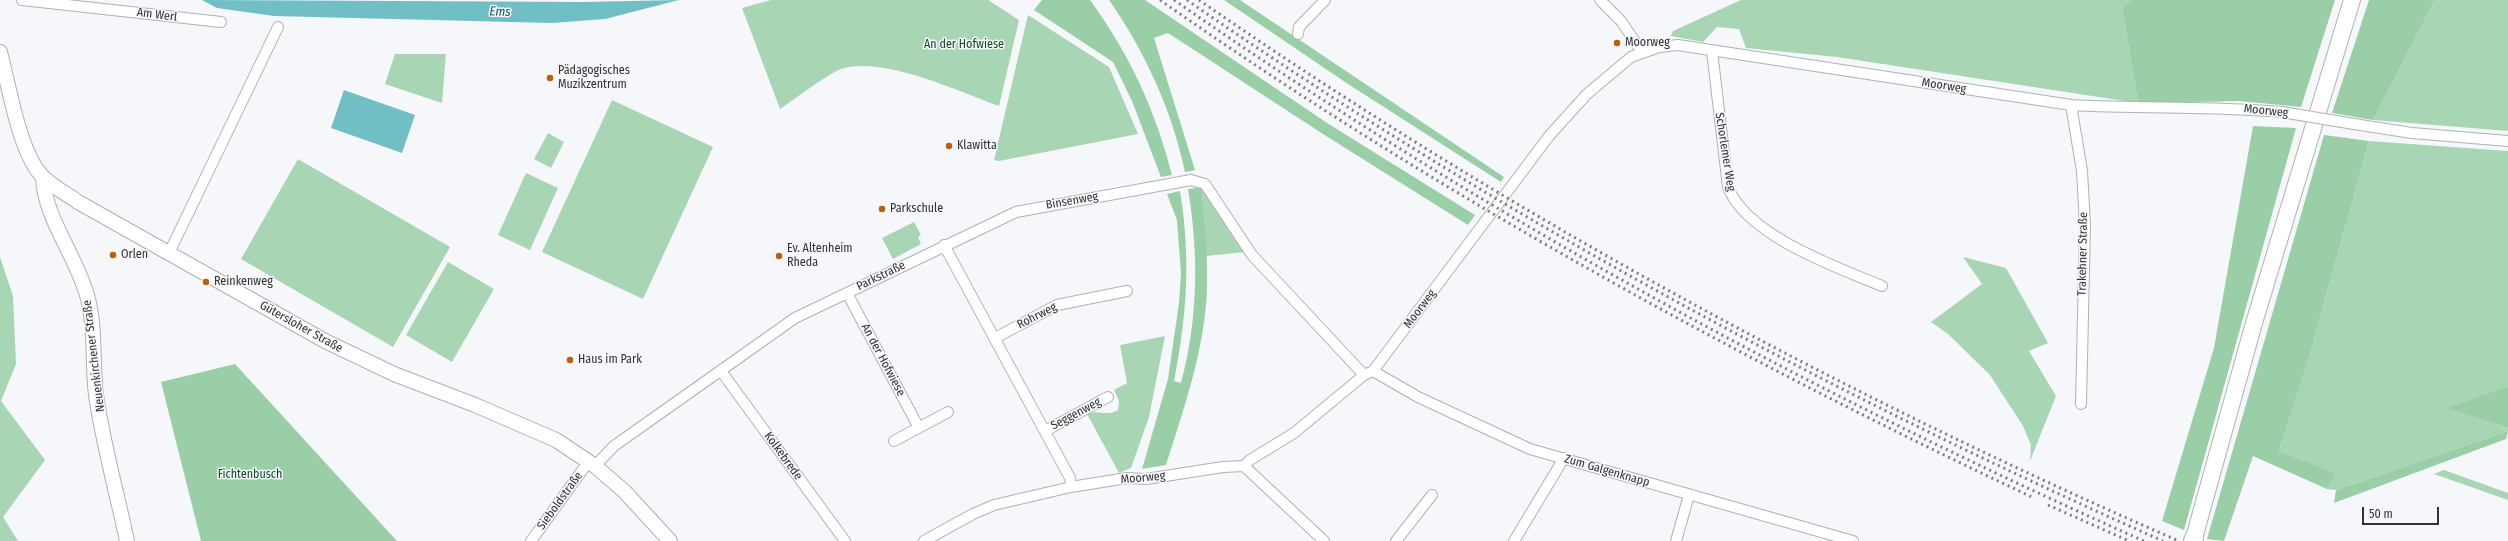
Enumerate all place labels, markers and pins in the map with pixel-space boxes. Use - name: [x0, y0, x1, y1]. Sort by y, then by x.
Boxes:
- place label: Moorweg: [1625, 36, 1670, 50]
- marker: Moorweg: [1612, 38, 1622, 48]
- place label: Pädagogisches Muzikzentrum: [558, 64, 630, 92]
- marker: Pädagogisches Muzikzentrum: [545, 73, 555, 83]
- place label: Klawitta: [957, 139, 997, 153]
- marker: Klawitta: [944, 141, 954, 151]
- place label: Parkschule: [890, 202, 943, 216]
- marker: Parkschule: [877, 204, 887, 214]
- place label: Ev. Altenheim Rheda: [787, 242, 853, 270]
- place label: Orlen: [121, 248, 148, 262]
- marker: Orlen: [108, 250, 118, 260]
- marker: Ev. Altenheim Rheda: [774, 251, 784, 261]
- place label: Reinkenweg: [214, 275, 273, 289]
- marker: Reinkenweg: [201, 277, 211, 287]
- place label: Haus im Park: [578, 353, 642, 367]
- marker: Haus im Park: [565, 355, 575, 365]

